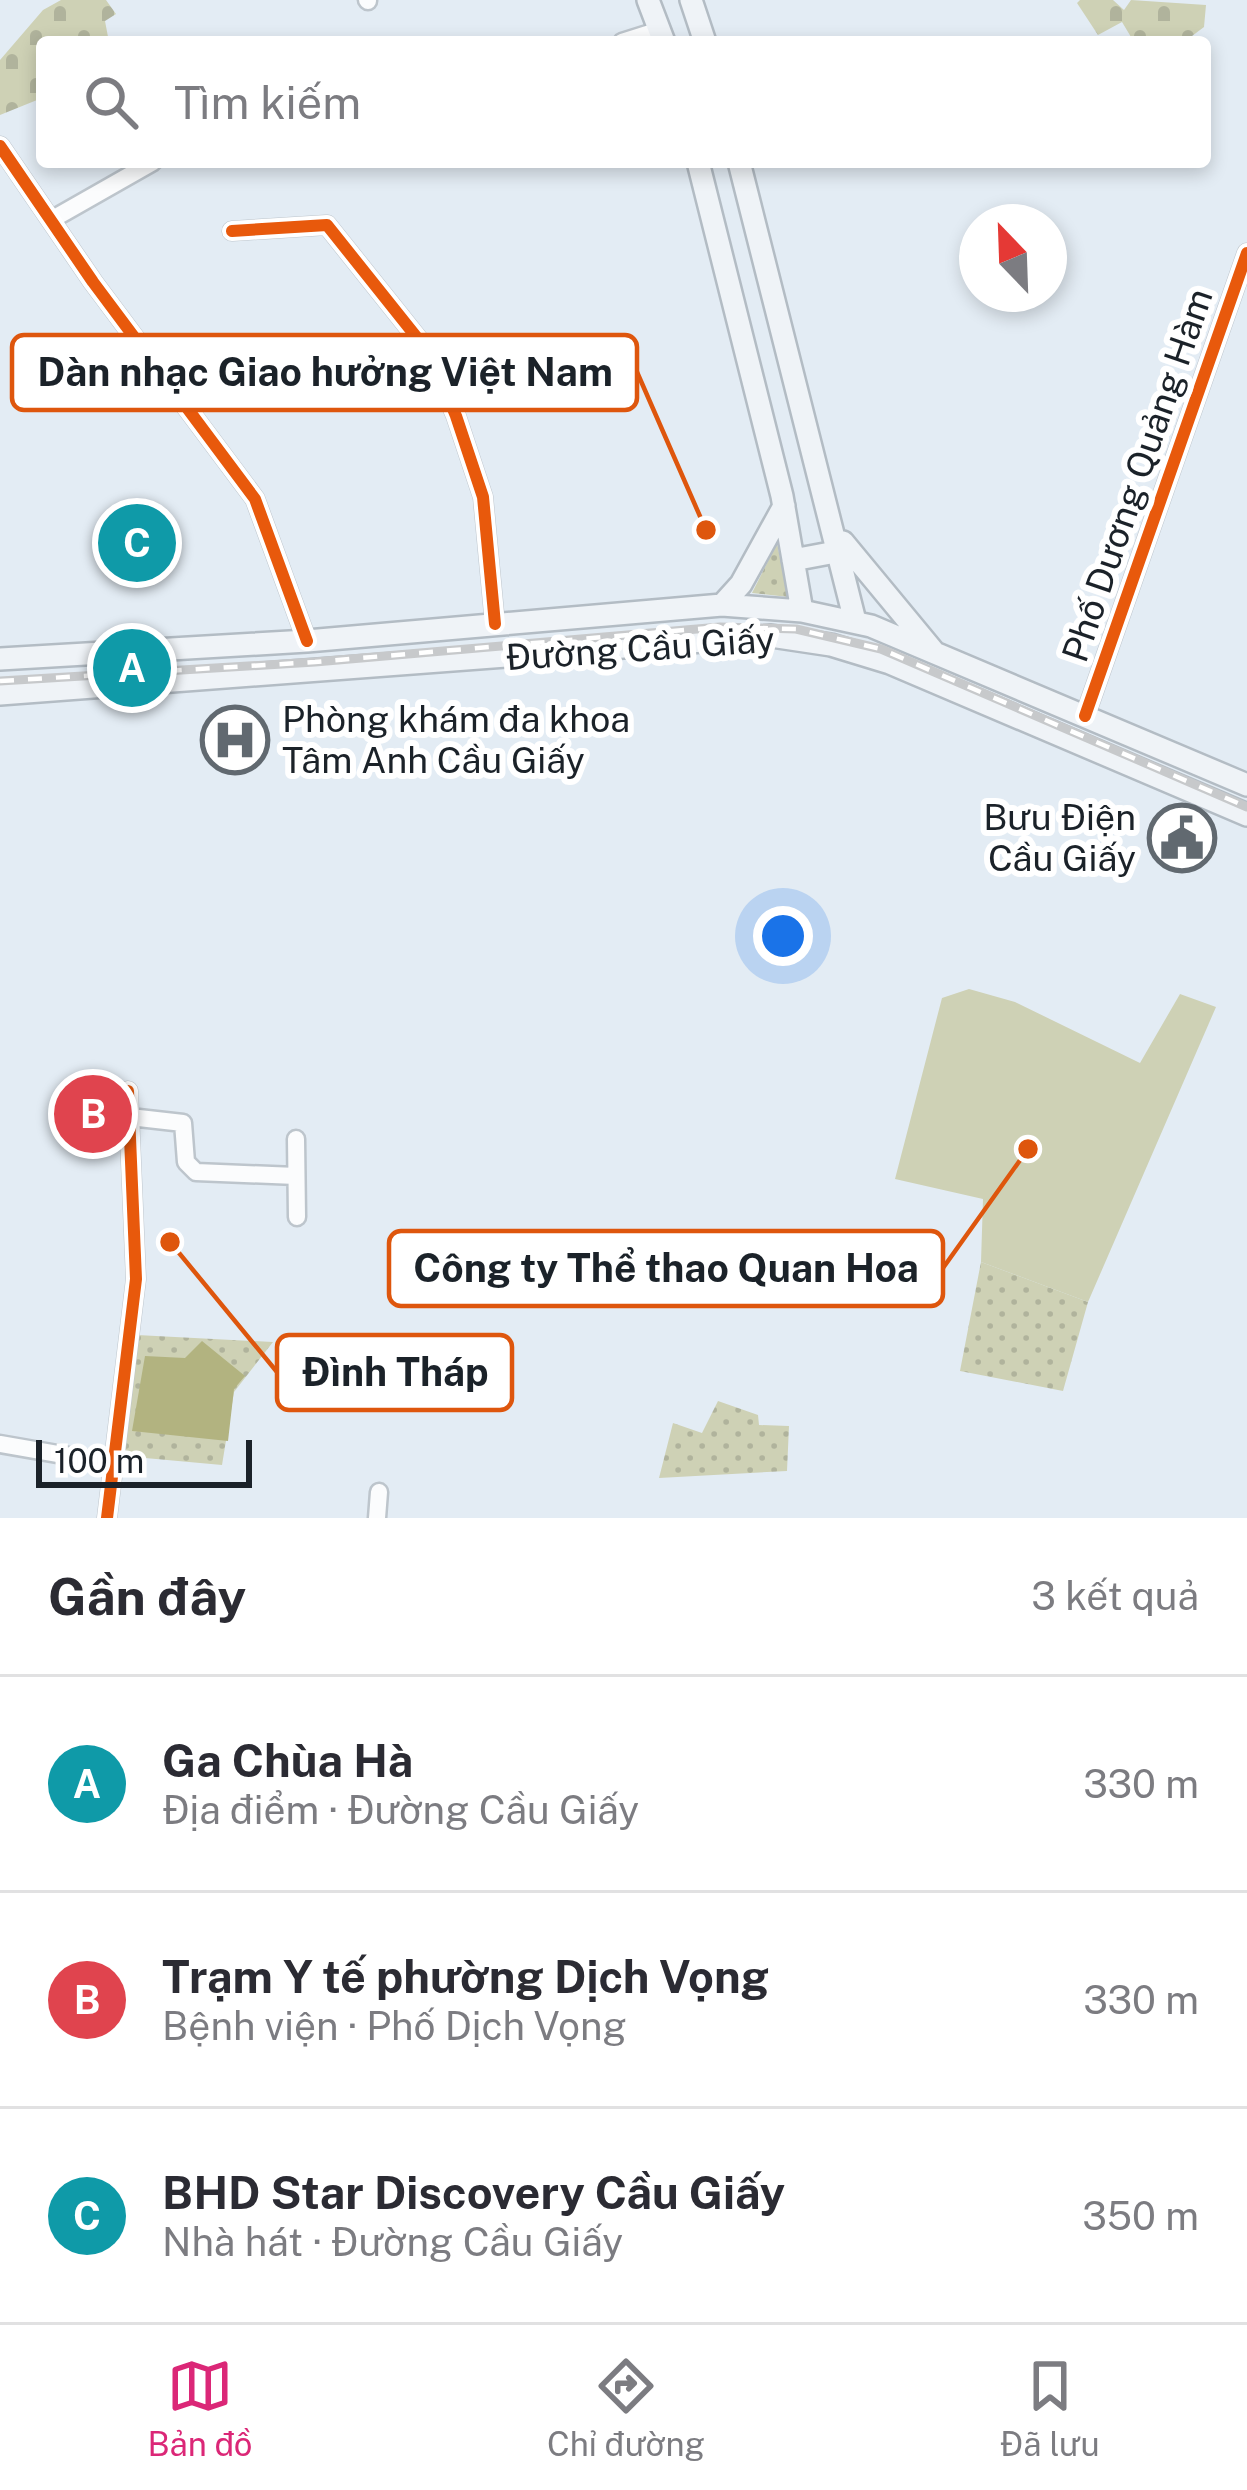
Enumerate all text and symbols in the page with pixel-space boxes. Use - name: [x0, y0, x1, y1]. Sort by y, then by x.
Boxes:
- search box: [36, 36, 1211, 168]
- icon: search: [78, 69, 144, 135]
- text: Tìm kiếm: [174, 76, 361, 129]
- north arrow: [959, 204, 1067, 312]
- street label: Phố Dương Quảng Hàm: [1053, 283, 1221, 667]
- callout: Dàn nhạc Giao hưởng Việt Nam: [12, 335, 637, 410]
- text: Dàn nhạc Giao hưởng Việt Nam: [37, 349, 613, 395]
- pin: C: [98, 498, 176, 588]
- street label: Đường Cầu Giấy: [504, 618, 776, 678]
- pin: A: [93, 623, 171, 713]
- place label: Phòng khám đa khoa Tâm Anh Cầu Giấy: [282, 698, 630, 781]
- hospital icon: Phòng khám đa khoa Tâm Anh Cầu Giấy: [200, 705, 270, 775]
- place label: Bưu Điện Cầu Giấy: [983, 796, 1136, 879]
- public building icon: Bưu Điện Cầu Giấy: [1147, 803, 1217, 873]
- your location: [753, 906, 813, 966]
- pin: B: [54, 1069, 132, 1159]
- callout: Công ty Thể thao Quan Hoa: [389, 1231, 943, 1306]
- text: Công ty Thể thao Quan Hoa: [413, 1245, 919, 1291]
- callout: Đình Tháp: [277, 1335, 512, 1410]
- text: Đình Tháp: [301, 1349, 489, 1395]
- scale bar: [36, 1434, 252, 1487]
- text: 100 m: [54, 1442, 144, 1480]
- text: Gần đây: [48, 1567, 246, 1626]
- text: 3 kết quả: [1031, 1573, 1199, 1619]
- text: Ga Chùa Hà: [162, 1734, 413, 1787]
- text: A: [73, 1761, 101, 1807]
- text: 330 m: [1083, 1761, 1199, 1807]
- text: Địa điểm · Đường Cầu Giấy: [162, 1787, 639, 1833]
- text: Trạm Y tế phường Dịch Vọng: [162, 1950, 769, 2003]
- text: B: [74, 1977, 100, 2023]
- text: 330 m: [1083, 1977, 1199, 2023]
- text: Bệnh viện · Phố Dịch Vọng: [162, 2003, 627, 2049]
- text: BHD Star Discovery Cầu Giấy: [162, 2166, 785, 2219]
- text: C: [73, 2193, 101, 2239]
- text: 350 m: [1082, 2193, 1199, 2239]
- text: Nhà hát · Đường Cầu Giấy: [162, 2219, 623, 2265]
- tab: Bản đồ: [147, 2353, 252, 2463]
- tab: Chỉ đường: [547, 2353, 705, 2463]
- tab: Đã lưu: [1000, 2353, 1100, 2463]

